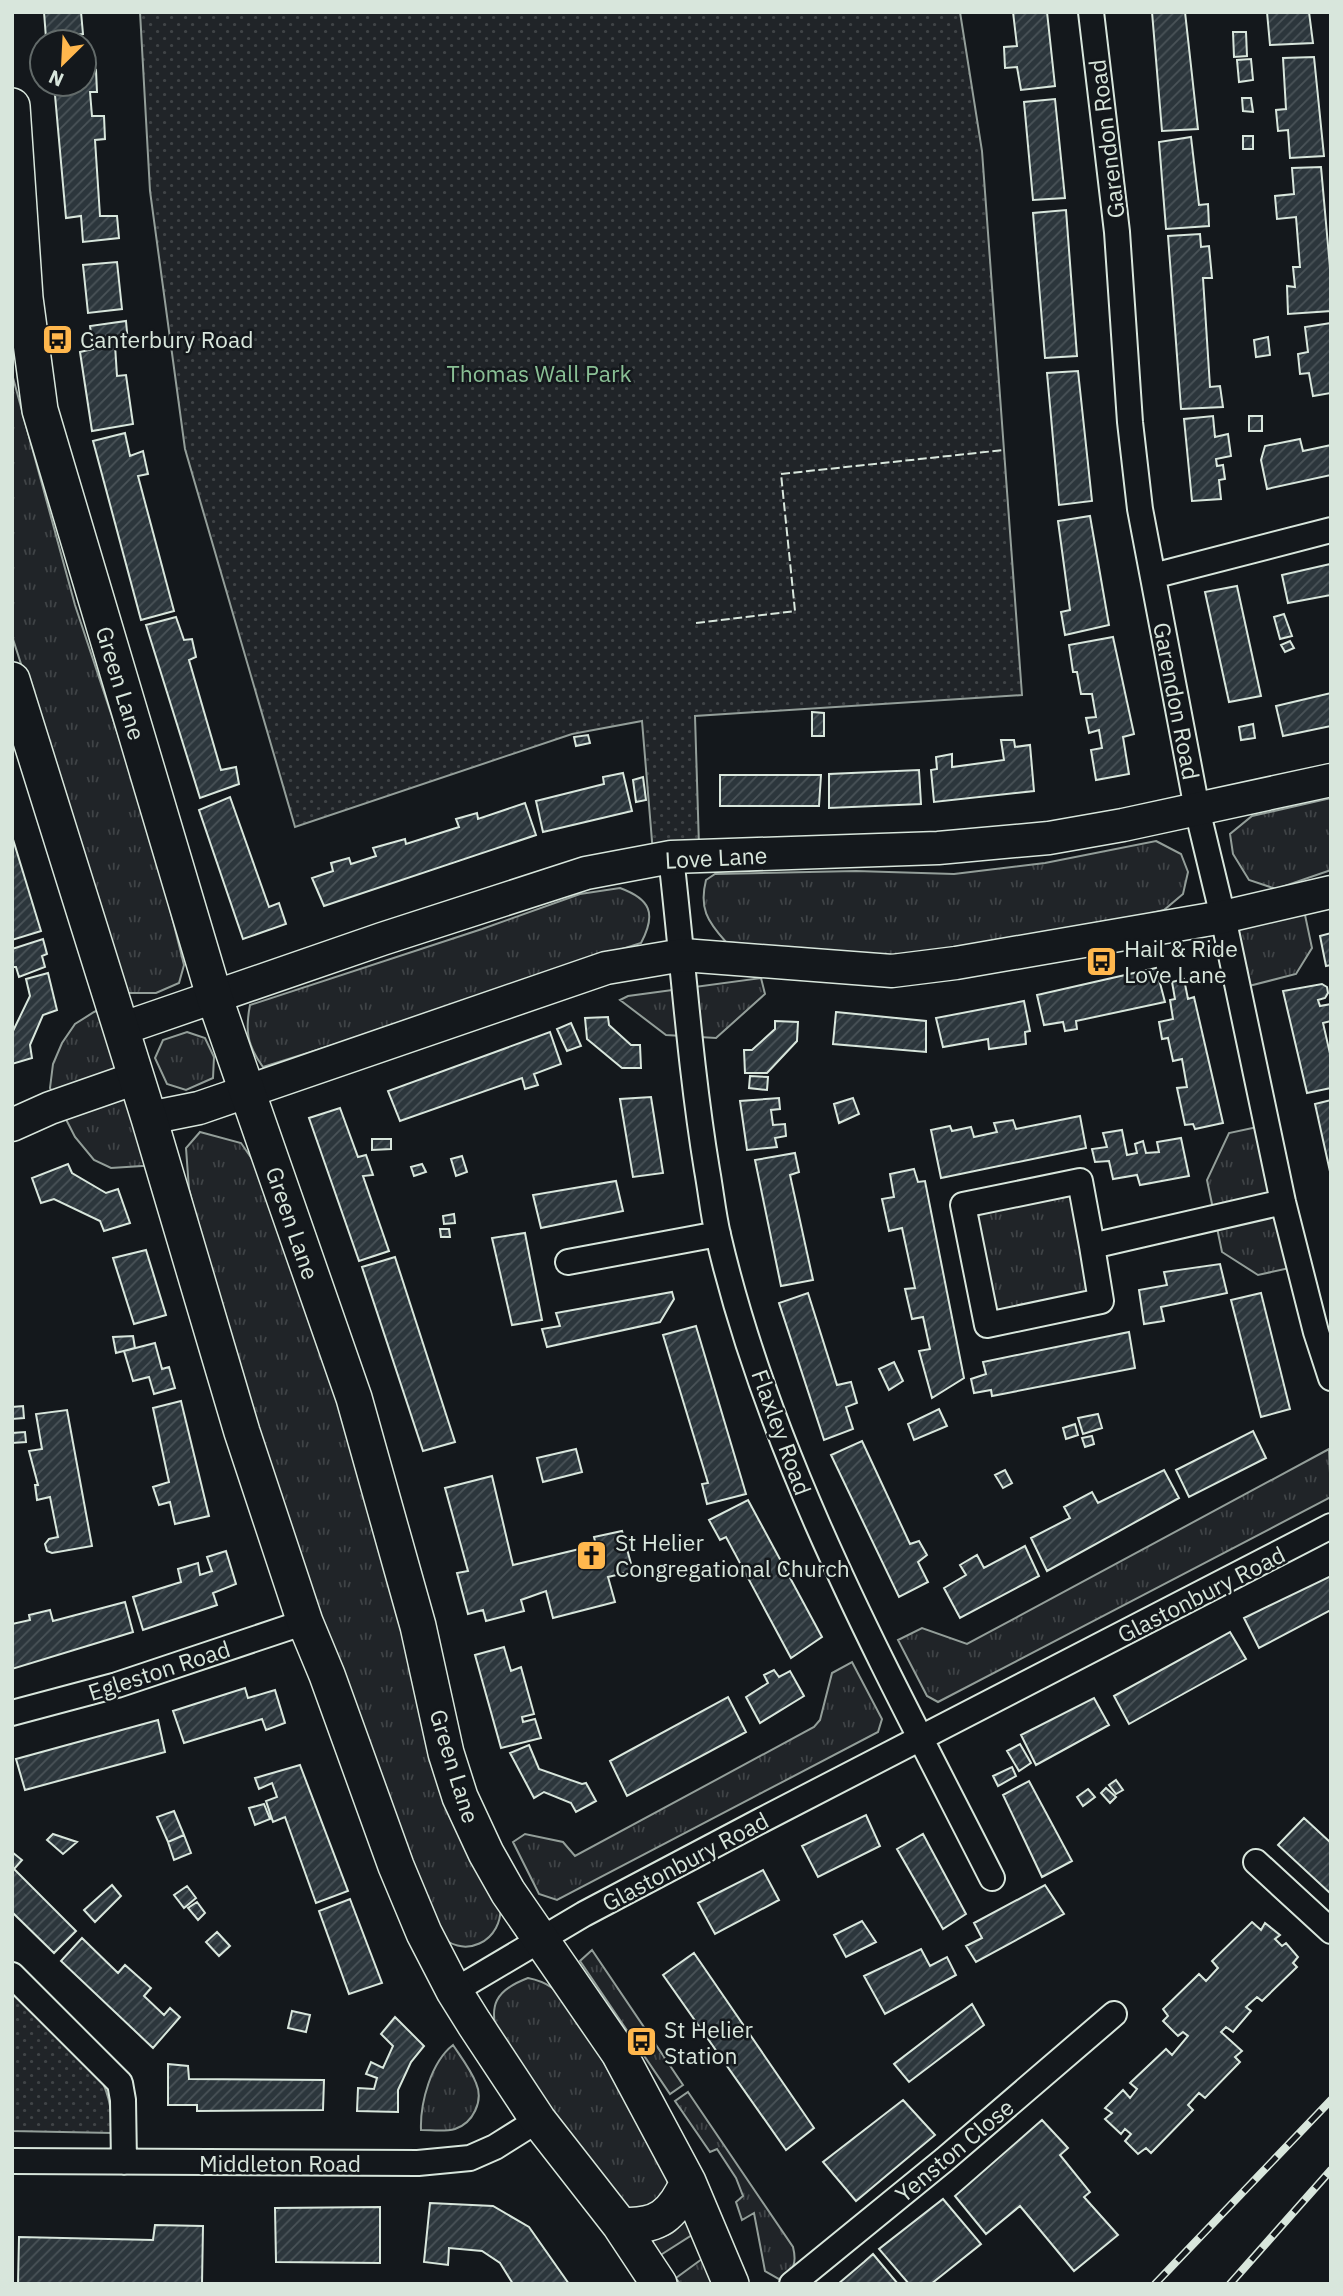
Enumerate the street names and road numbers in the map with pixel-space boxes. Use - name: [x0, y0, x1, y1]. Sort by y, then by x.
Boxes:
- street label: Garendon Road: [1081, 58, 1131, 220]
- street label: Garendon Road: [1147, 620, 1207, 782]
- street label: Green Lane: [89, 622, 153, 744]
- street label: Love Lane: [664, 839, 768, 875]
- street label: Green Lane: [260, 1163, 326, 1283]
- street label: Flaxley Road: [745, 1365, 819, 1499]
- street label: Glastonbury Road: [1112, 1539, 1290, 1649]
- street label: Egleston Road: [84, 1633, 234, 1707]
- street label: Green Lane: [423, 1705, 487, 1827]
- street label: Glastonbury Road: [597, 1804, 773, 1918]
- street label: Yenston Close: [889, 2092, 1019, 2208]
- street label: Middleton Road: [199, 2148, 361, 2178]

